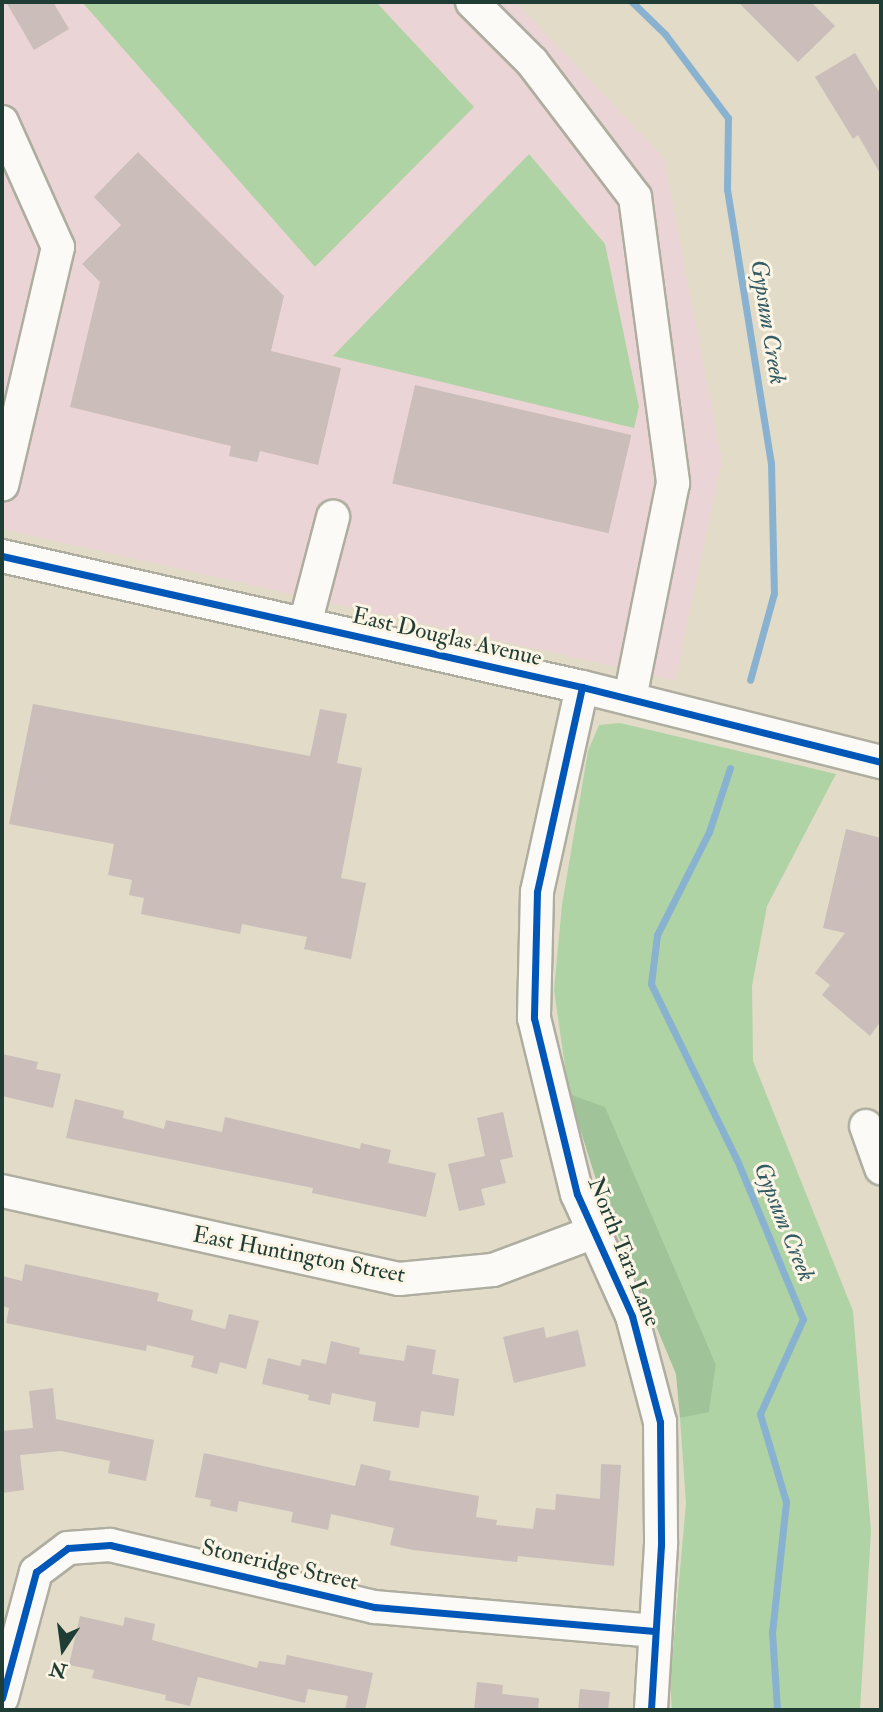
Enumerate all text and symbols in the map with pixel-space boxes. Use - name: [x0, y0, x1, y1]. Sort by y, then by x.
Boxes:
- water label: Gypsum Creek: [744, 258, 792, 386]
- street label: East Douglas Avenue: [349, 602, 545, 672]
- water label: Gypsum Creek: [747, 1158, 821, 1286]
- street label: North Tara Lane: [582, 1173, 666, 1331]
- street label: East Huntington Street: [190, 1221, 408, 1289]
- street label: Stoneridge Street: [199, 1534, 361, 1596]
- north arrow: [28, 1614, 98, 1684]
- text: N: [47, 1656, 69, 1683]

